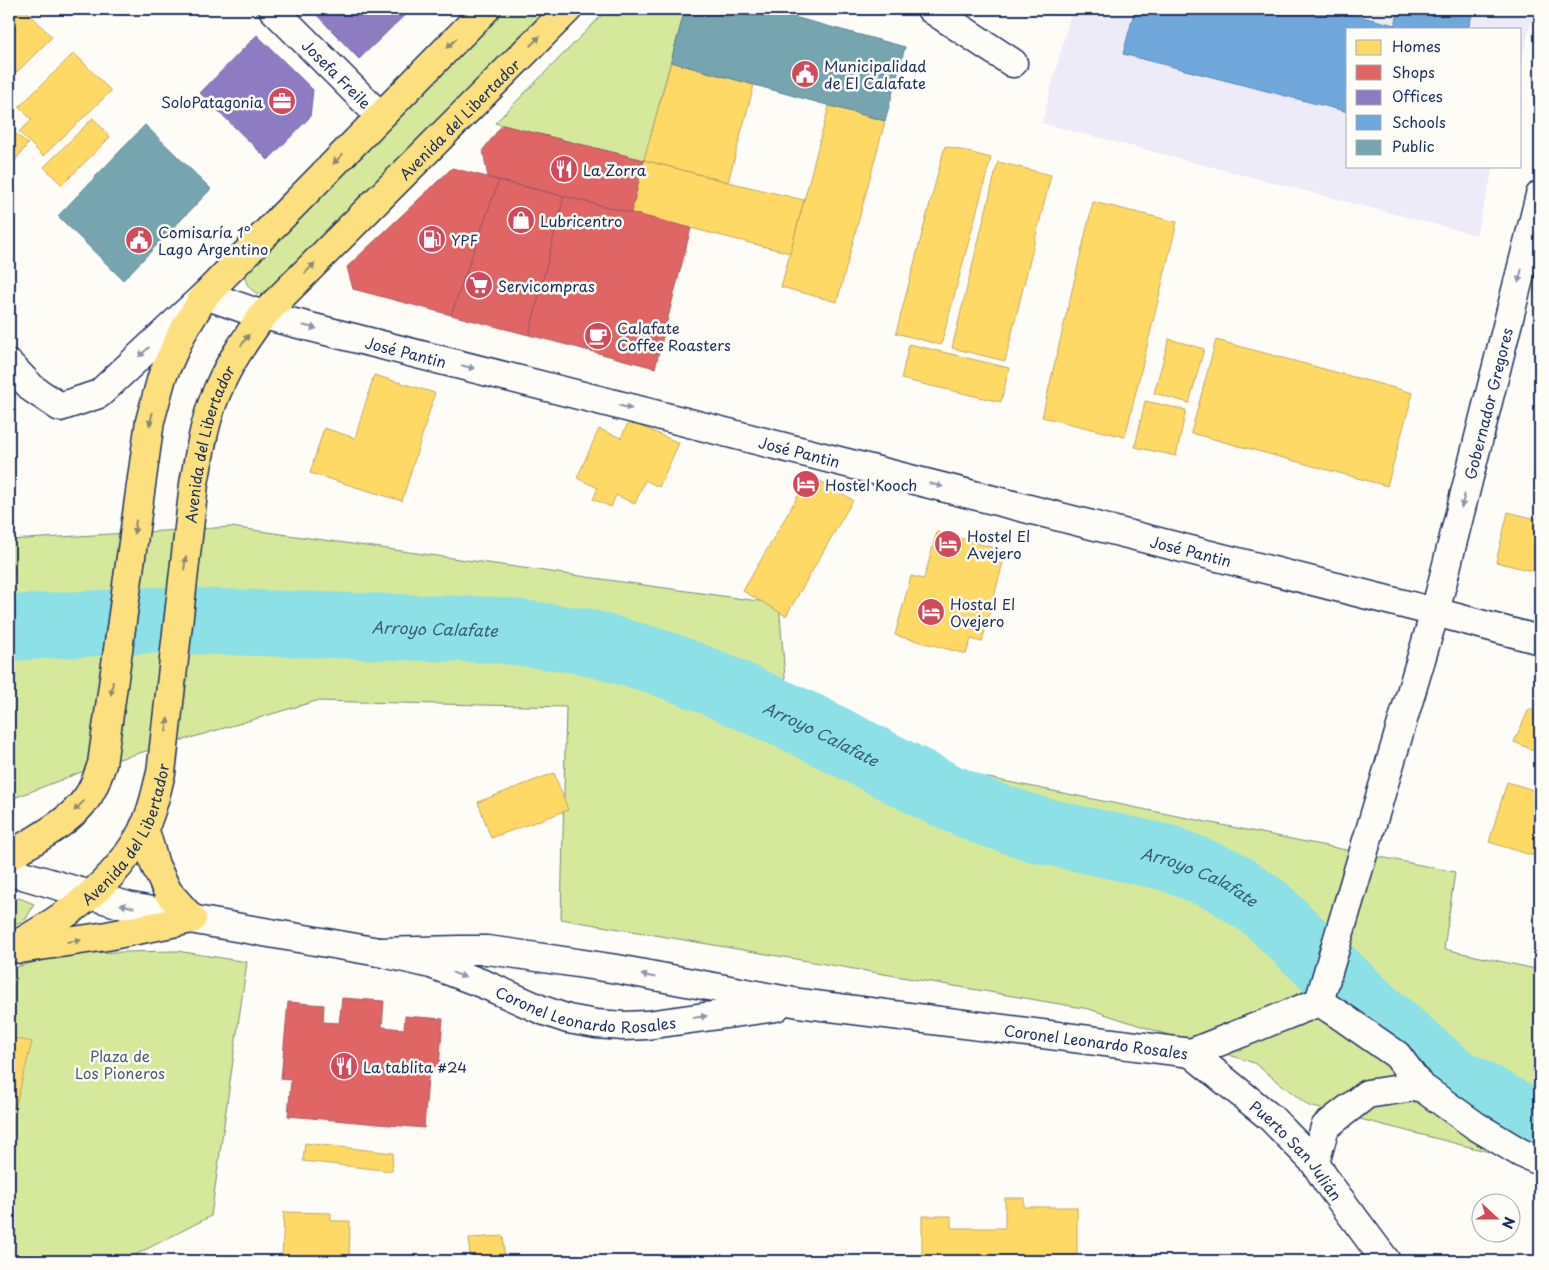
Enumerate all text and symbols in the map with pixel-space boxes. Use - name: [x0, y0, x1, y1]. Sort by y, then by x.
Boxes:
- legend: [1346, 28, 1522, 168]
- street label: Josefa Freile: [297, 33, 377, 113]
- text: Homes: [1392, 34, 1441, 57]
- one-way arrow: [529, 35, 541, 47]
- one-way arrow: [446, 37, 458, 49]
- street label: Avenida del Libertador: [393, 53, 525, 184]
- place label: Municipalidad de El Calafate: [824, 54, 926, 94]
- public building icon: Municipalidad de El Calafate: [790, 59, 820, 89]
- text: Shops: [1392, 60, 1435, 83]
- text: Offices: [1392, 84, 1443, 107]
- office icon: SoloPatagonia: [267, 86, 297, 116]
- place label: SoloPatagonia: [161, 90, 264, 113]
- text: Schools: [1392, 110, 1446, 133]
- text: Public: [1392, 134, 1435, 157]
- one-way arrow: [332, 153, 344, 165]
- restaurant icon: La Zorra: [549, 154, 579, 184]
- place label: La Zorra: [583, 158, 647, 181]
- shop icon: Lubricentro: [506, 205, 536, 235]
- place label: Lubricentro: [540, 209, 622, 232]
- place label: Comisaría 1° Lago Argentino: [158, 220, 268, 260]
- fuel station icon: YPF: [417, 224, 447, 254]
- public building icon: Comisaría 1° Lago Argentino: [124, 225, 154, 255]
- place label: YPF: [451, 228, 479, 251]
- one-way arrow: [304, 262, 316, 274]
- one-way arrow: [1516, 268, 1524, 283]
- supermarket icon: Servicompras: [464, 270, 494, 300]
- place label: Servicompras: [498, 274, 595, 297]
- place label: Calafate Coffee Roasters: [617, 316, 731, 356]
- cafe icon: Calafate Coffee Roasters: [583, 321, 613, 351]
- one-way arrow: [303, 323, 318, 331]
- street label: Gobernador Gregores: [1457, 325, 1518, 482]
- street label: José Pantin: [363, 330, 449, 373]
- one-way arrow: [240, 333, 250, 347]
- one-way arrow: [138, 346, 150, 358]
- street label: Avenida del Libertador: [178, 360, 240, 524]
- one-way arrow: [460, 363, 475, 371]
- one-way arrow: [618, 403, 633, 411]
- one-way arrow: [147, 412, 155, 427]
- street label: José Pantin: [756, 430, 843, 472]
- hotel icon: Hostel Kooch: [791, 469, 821, 499]
- place label: Hostel Kooch: [825, 473, 917, 496]
- one-way arrow: [928, 481, 943, 489]
- one-way arrow: [1459, 494, 1467, 509]
- one-way arrow: [130, 519, 138, 535]
- place label: Hostel El Avejero: [967, 524, 1030, 564]
- hotel icon: Hostel El Avejero: [933, 529, 963, 559]
- street label: José Pantin: [1148, 529, 1234, 572]
- one-way arrow: [181, 555, 189, 571]
- place label: Hostal El Ovejero: [950, 592, 1015, 632]
- hotel icon: Hostal El Ovejero: [916, 597, 946, 627]
- water label: Arroyo Calafate: [371, 614, 499, 642]
- one-way arrow: [108, 680, 116, 696]
- water label: Arroyo Calafate: [759, 695, 884, 772]
- one-way arrow: [163, 716, 171, 732]
- street label: Avenida del Libertador: [76, 762, 174, 910]
- one-way arrow: [74, 800, 86, 812]
- water label: Arroyo Calafate: [1139, 841, 1264, 913]
- one-way arrow: [120, 902, 135, 910]
- one-way arrow: [67, 937, 83, 945]
- one-way arrow: [640, 971, 656, 979]
- one-way arrow: [452, 972, 467, 979]
- street label: Coronel Leonardo Rosales: [492, 979, 677, 1038]
- one-way arrow: [692, 1013, 708, 1021]
- street label: Coronel Leonardo Rosales: [1003, 1018, 1190, 1064]
- park label: Plaza de Los Pioneros: [75, 1044, 165, 1084]
- restaurant icon: La tablita #24: [329, 1051, 359, 1081]
- place label: La tablita #24: [363, 1055, 467, 1078]
- street label: Puerto San Julián: [1245, 1094, 1348, 1205]
- north arrow: [1472, 1192, 1522, 1242]
- text: N: [1497, 1214, 1520, 1232]

